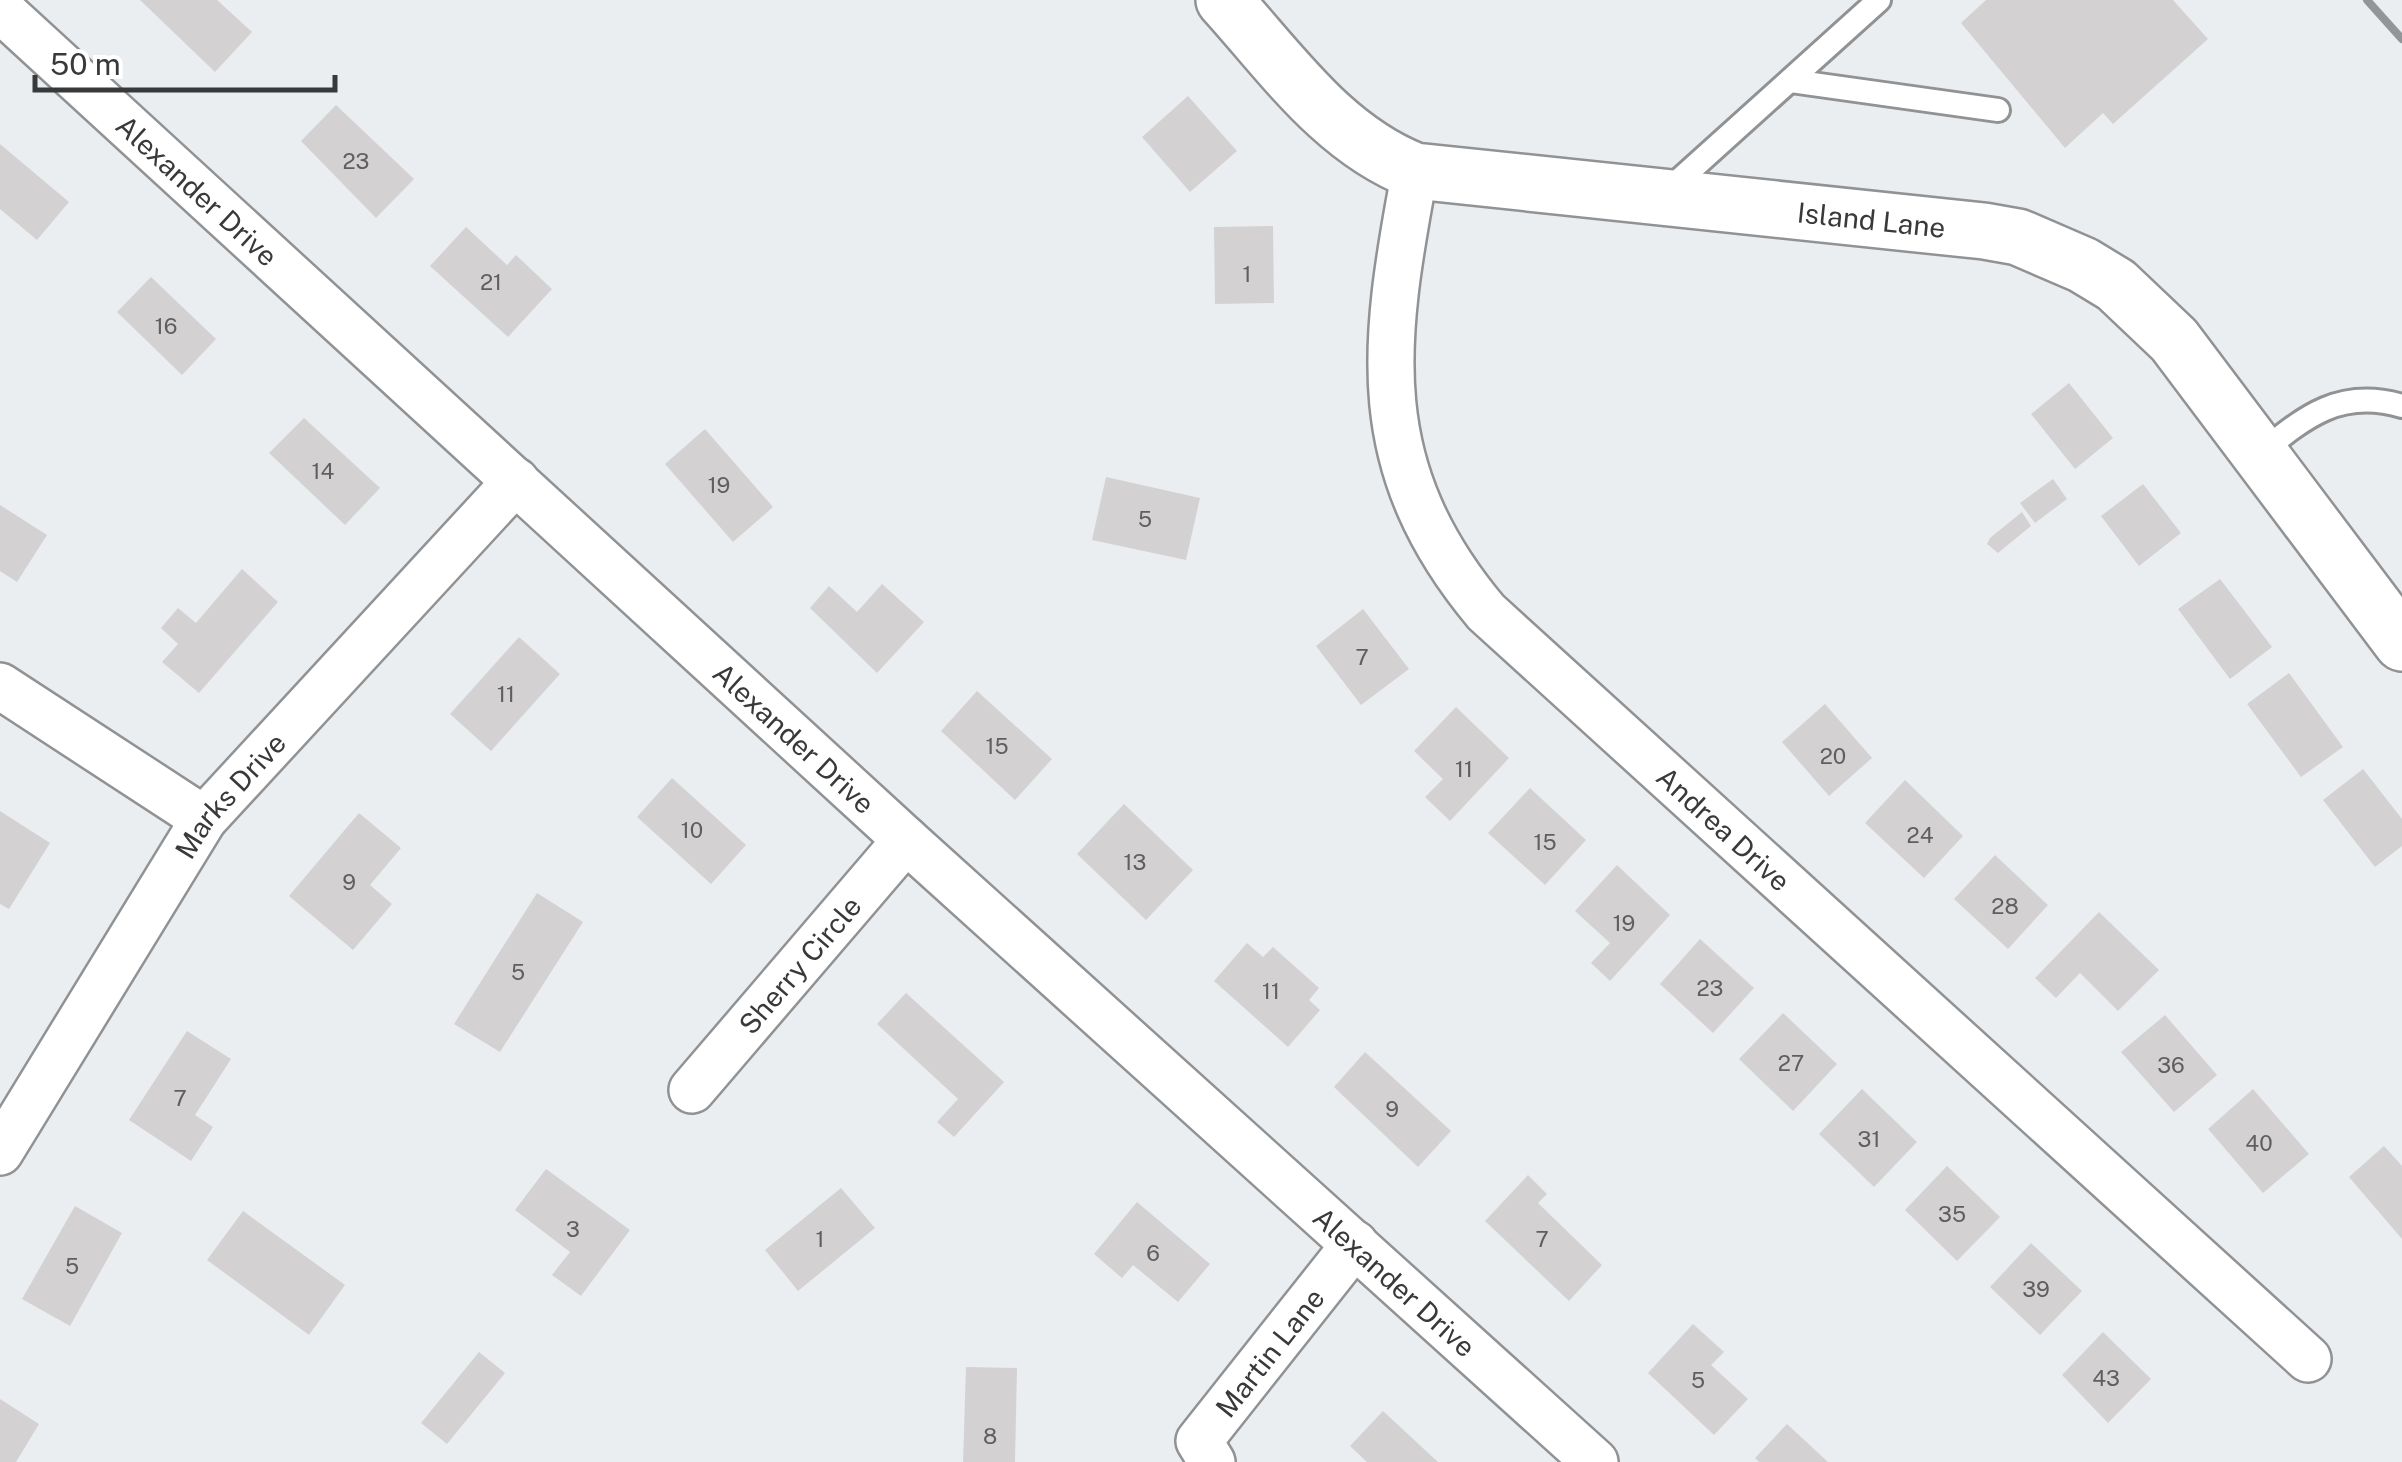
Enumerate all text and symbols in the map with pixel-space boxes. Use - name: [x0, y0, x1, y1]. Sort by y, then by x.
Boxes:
- scale bar: [35, 30, 335, 92]
- text: 50 m: [50, 46, 121, 82]
- street label: Alexander Drive: [110, 108, 285, 272]
- house number: 23: [343, 148, 369, 174]
- street label: Island Lane: [1796, 195, 1947, 243]
- house number: 1: [1243, 261, 1251, 287]
- house number: 21: [480, 269, 502, 295]
- house number: 16: [155, 313, 177, 339]
- house number: 14: [312, 458, 335, 484]
- house number: 19: [708, 472, 730, 498]
- house number: 5: [1138, 506, 1152, 532]
- house number: 7: [1355, 644, 1369, 670]
- street label: Alexander Drive: [707, 656, 882, 820]
- house number: 11: [497, 681, 515, 707]
- street label: Marks Drive: [168, 726, 292, 864]
- house number: 15: [985, 733, 1009, 759]
- house number: 20: [1820, 743, 1846, 769]
- house number: 11: [1455, 756, 1473, 782]
- street label: Andrea Drive: [1651, 759, 1798, 897]
- house number: 10: [681, 817, 703, 843]
- house number: 24: [1907, 822, 1934, 848]
- house number: 15: [1533, 829, 1557, 855]
- house number: 13: [1124, 849, 1146, 875]
- house number: 9: [342, 869, 356, 895]
- street label: Sherry Circle: [731, 889, 867, 1040]
- house number: 28: [1991, 893, 2019, 919]
- house number: 19: [1613, 910, 1635, 936]
- house number: 5: [511, 959, 525, 985]
- house number: 23: [1697, 975, 1723, 1001]
- house number: 11: [1262, 978, 1280, 1004]
- house number: 27: [1778, 1050, 1804, 1076]
- house number: 36: [2157, 1052, 2185, 1078]
- house number: 7: [173, 1085, 187, 1111]
- house number: 9: [1385, 1096, 1399, 1122]
- house number: 31: [1858, 1126, 1880, 1152]
- house number: 40: [2245, 1130, 2273, 1156]
- street label: Alexander Drive: [1307, 1200, 1483, 1363]
- house number: 35: [1938, 1201, 1966, 1227]
- house number: 3: [566, 1216, 580, 1242]
- house number: 1: [816, 1226, 824, 1252]
- house number: 7: [1535, 1226, 1549, 1252]
- house number: 6: [1146, 1240, 1160, 1266]
- house number: 5: [65, 1253, 79, 1279]
- house number: 39: [2022, 1276, 2050, 1302]
- street label: Martin Lane: [1208, 1281, 1330, 1423]
- house number: 43: [2092, 1365, 2120, 1391]
- house number: 5: [1691, 1367, 1705, 1393]
- house number: 8: [983, 1423, 997, 1449]

